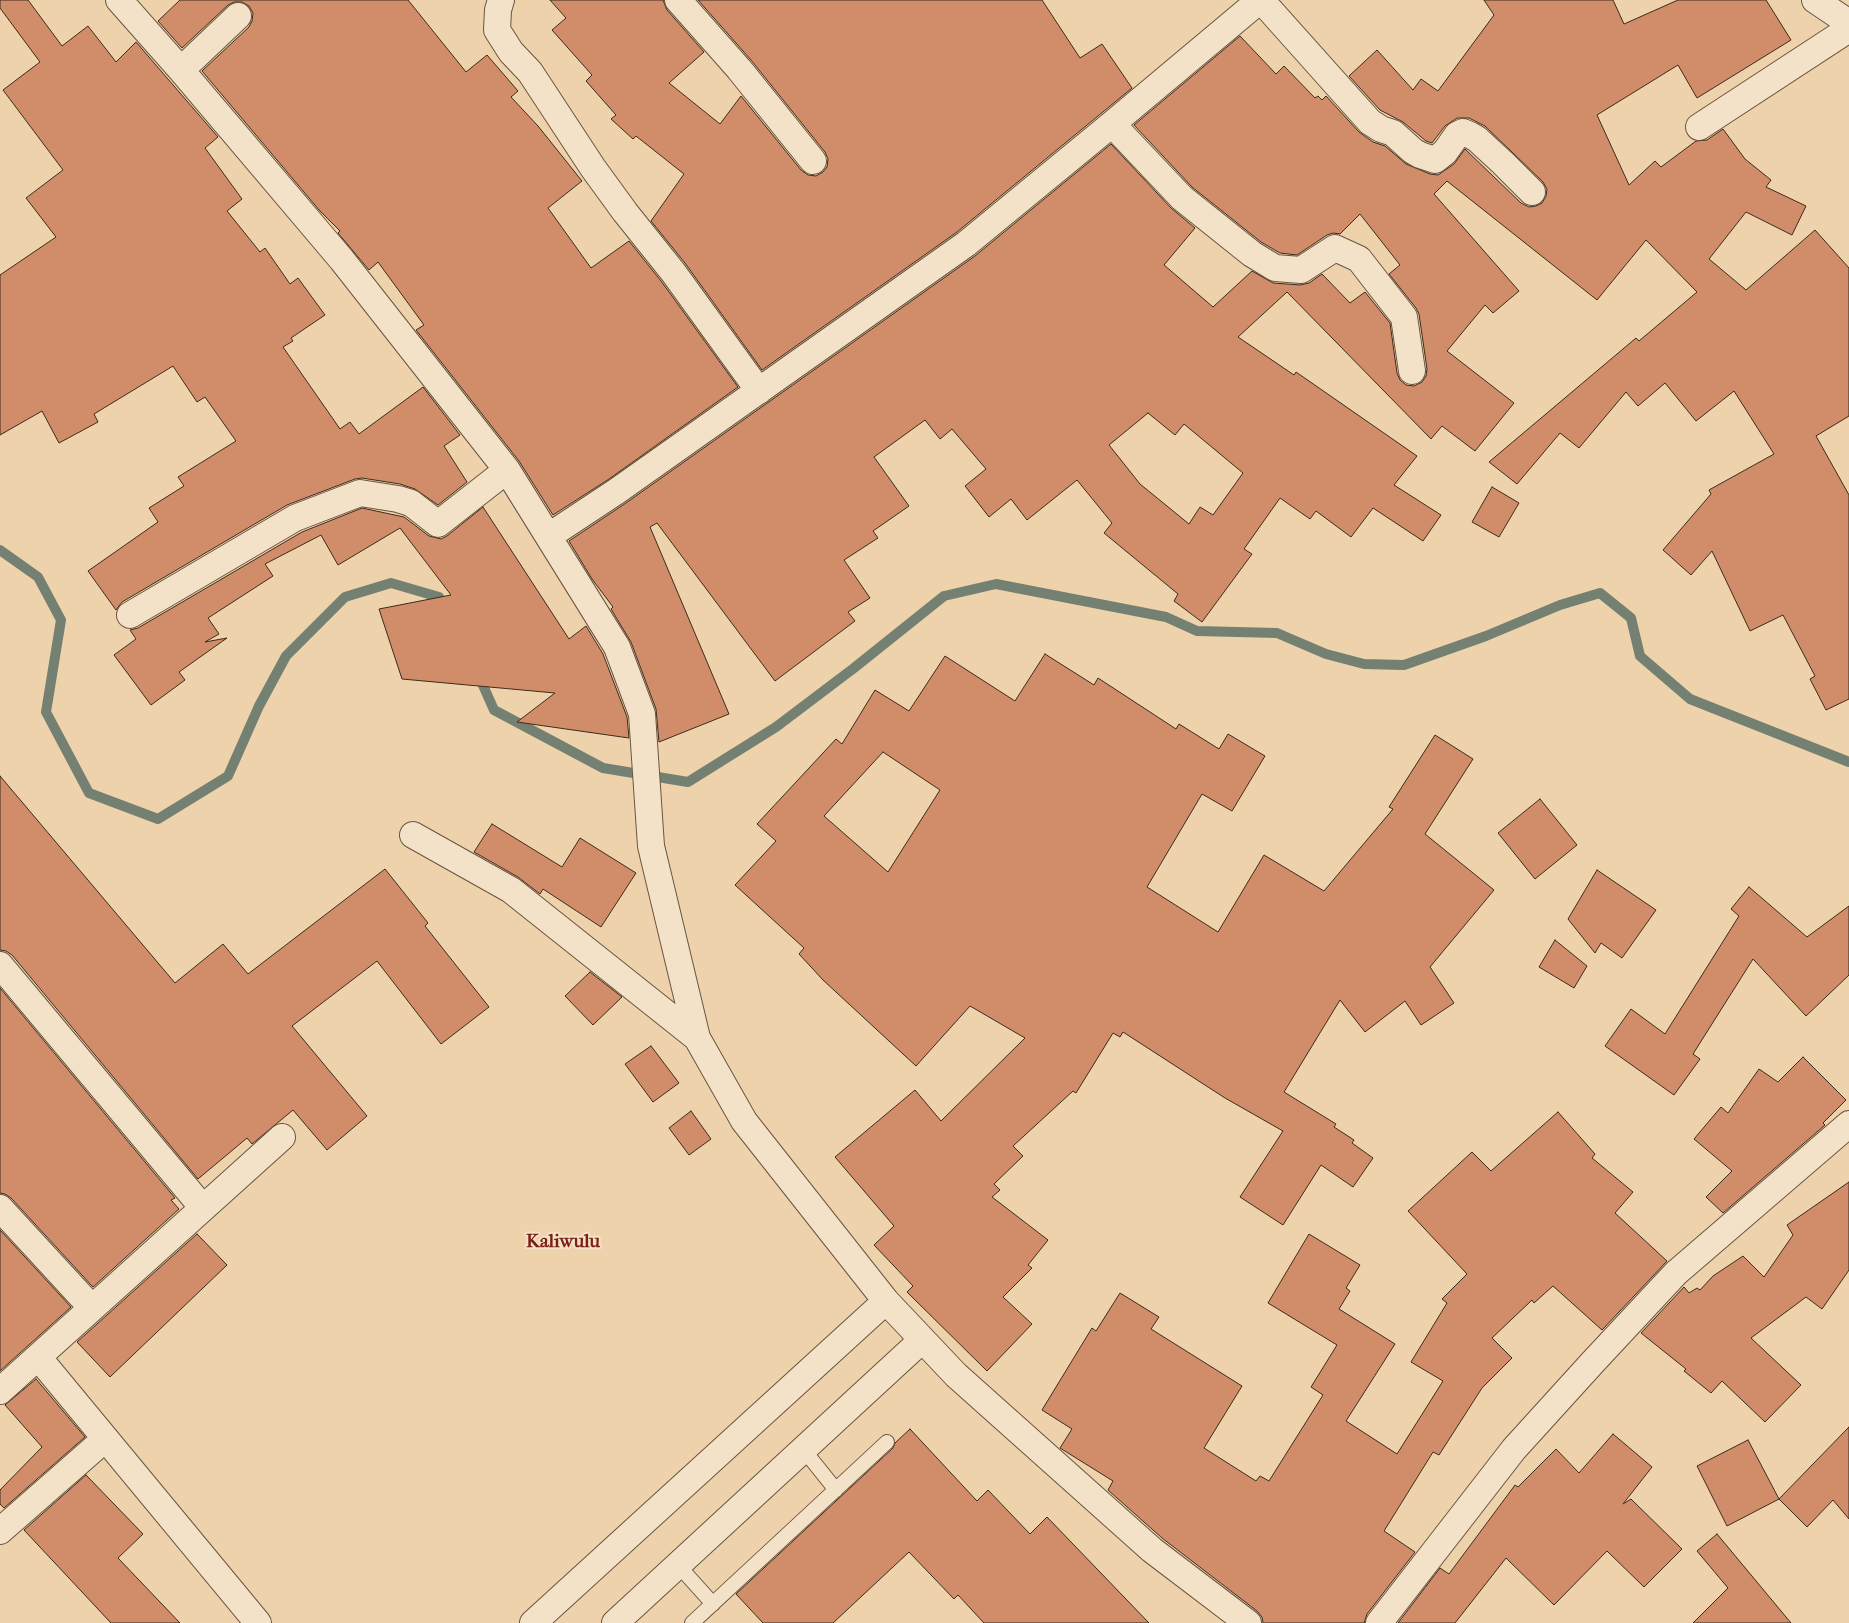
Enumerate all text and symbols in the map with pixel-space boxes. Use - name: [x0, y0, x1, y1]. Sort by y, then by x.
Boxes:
- district label: Kaliwulu: [526, 1231, 600, 1253]

